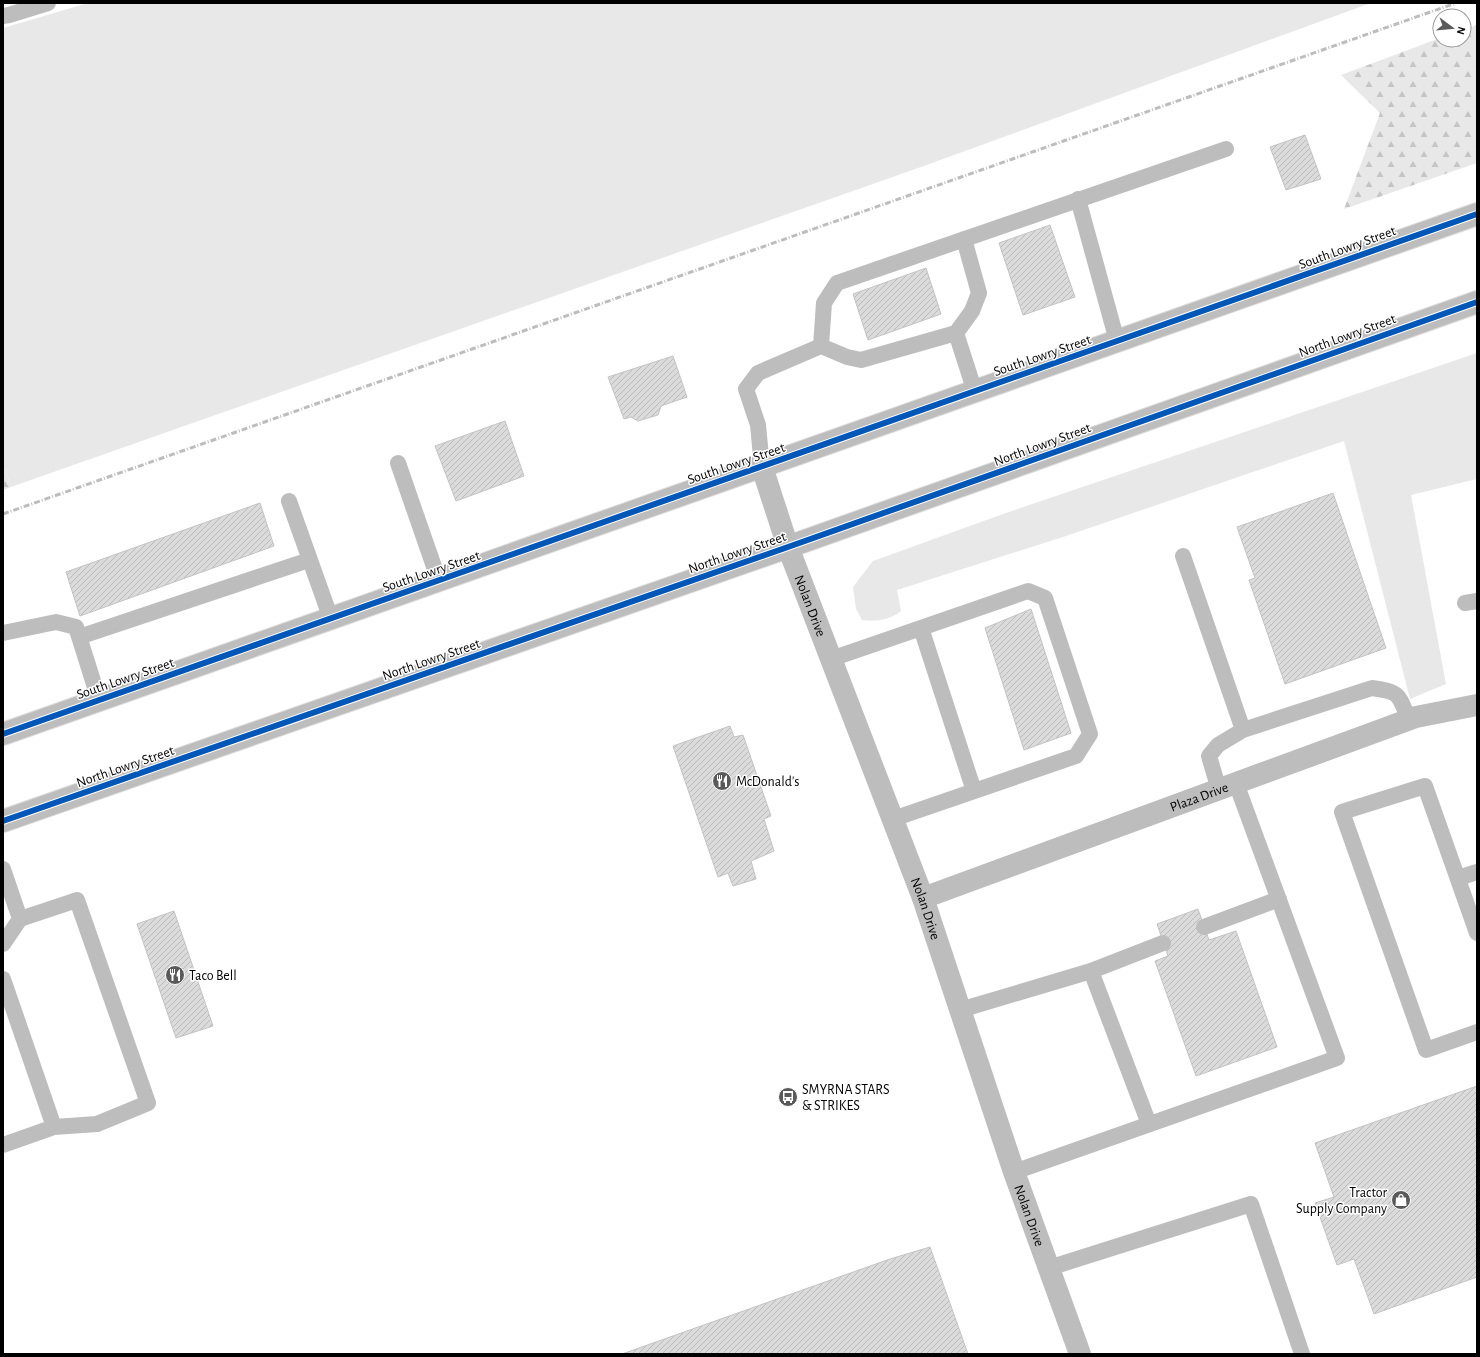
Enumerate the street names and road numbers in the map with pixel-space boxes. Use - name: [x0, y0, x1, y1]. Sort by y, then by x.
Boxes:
- street label: South Lowry Street: [1297, 224, 1398, 272]
- street label: North Lowry Street: [1297, 312, 1398, 360]
- street label: South Lowry Street: [992, 333, 1093, 379]
- street label: North Lowry Street: [992, 421, 1093, 469]
- street label: South Lowry Street: [686, 441, 787, 487]
- street label: North Lowry Street: [687, 530, 788, 576]
- street label: South Lowry Street: [381, 549, 482, 595]
- street label: Nolan Drive: [791, 573, 828, 639]
- street label: North Lowry Street: [381, 637, 482, 683]
- street label: South Lowry Street: [75, 656, 176, 702]
- street label: North Lowry Street: [75, 744, 176, 790]
- street label: Plaza Drive: [1168, 781, 1230, 815]
- street label: Nolan Drive: [908, 876, 942, 941]
- street label: Nolan Drive: [1011, 1183, 1046, 1248]

